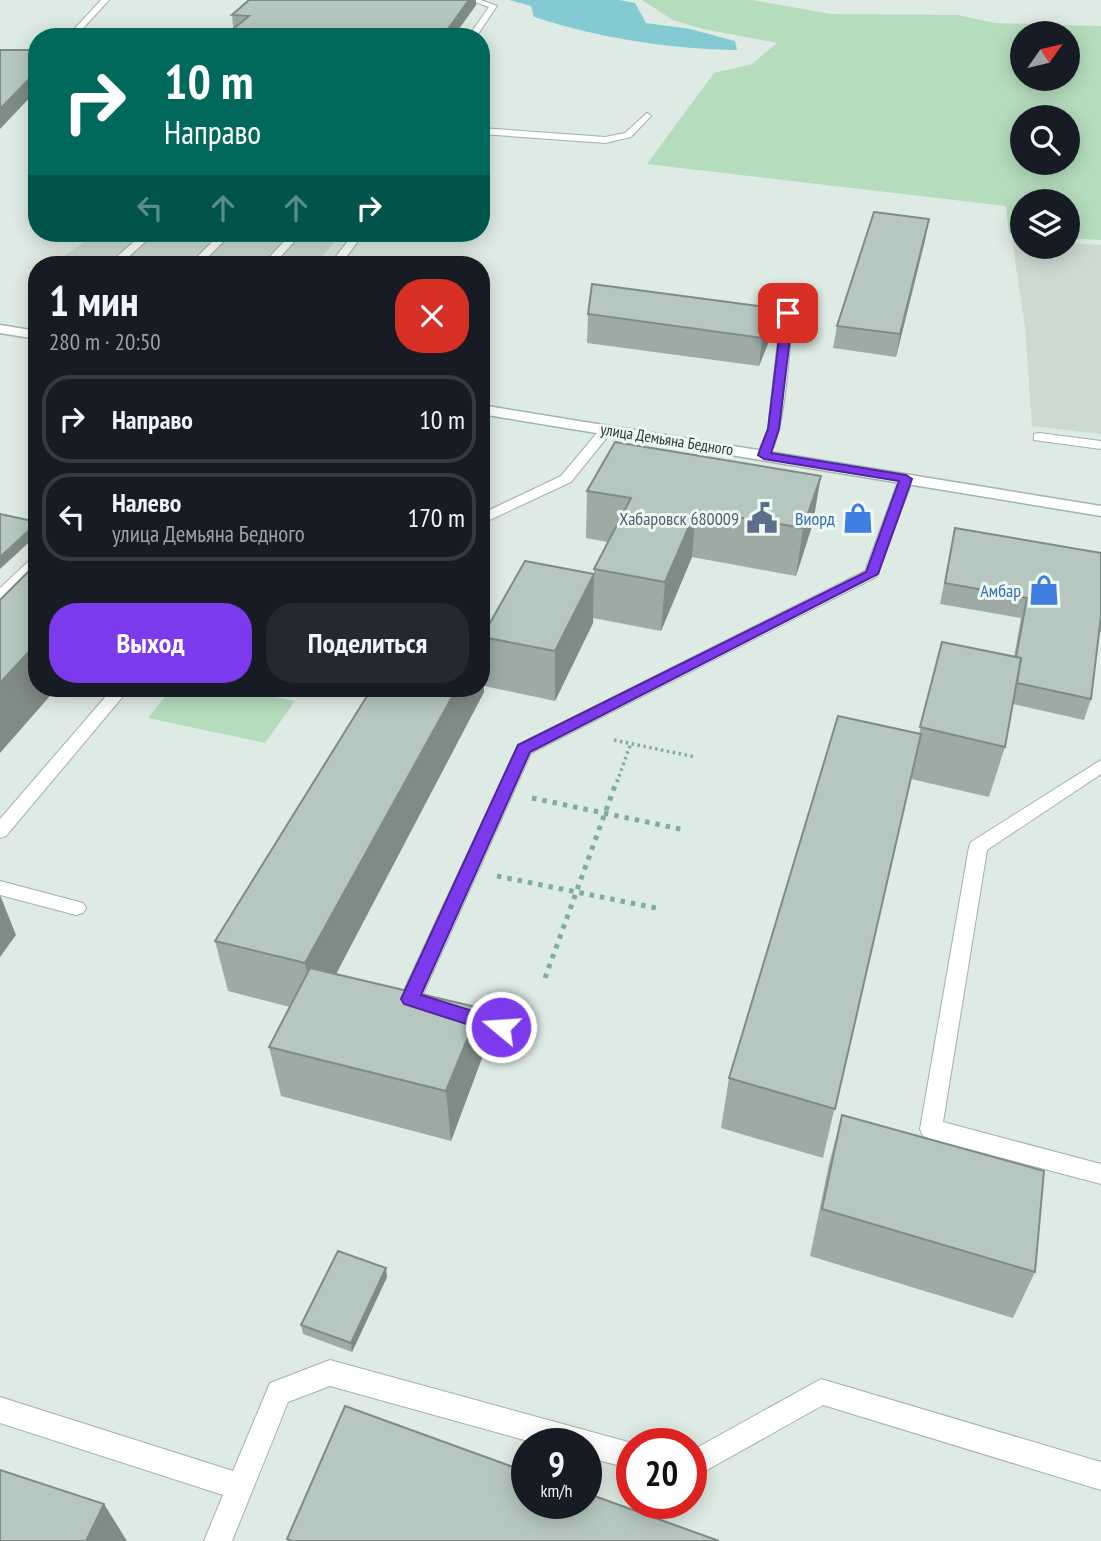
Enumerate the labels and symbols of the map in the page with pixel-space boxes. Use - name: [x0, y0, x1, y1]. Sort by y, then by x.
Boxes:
- north arrow: [1010, 21, 1080, 91]
- pin: [758, 283, 818, 343]
- street label: улица Демьяна Бедного: [599, 419, 735, 459]
- public building icon: Хабаровск 680009: [745, 501, 779, 535]
- shop icon: Виорд: [841, 501, 875, 535]
- place label: Хабаровск 680009: [619, 507, 739, 530]
- place label: Виорд: [795, 507, 835, 530]
- shop icon: Амбар: [1027, 573, 1061, 607]
- place label: Амбар: [980, 579, 1021, 602]
- position arrow: [464, 990, 538, 1064]
- speed limit sign: 20: [616, 1428, 707, 1519]

